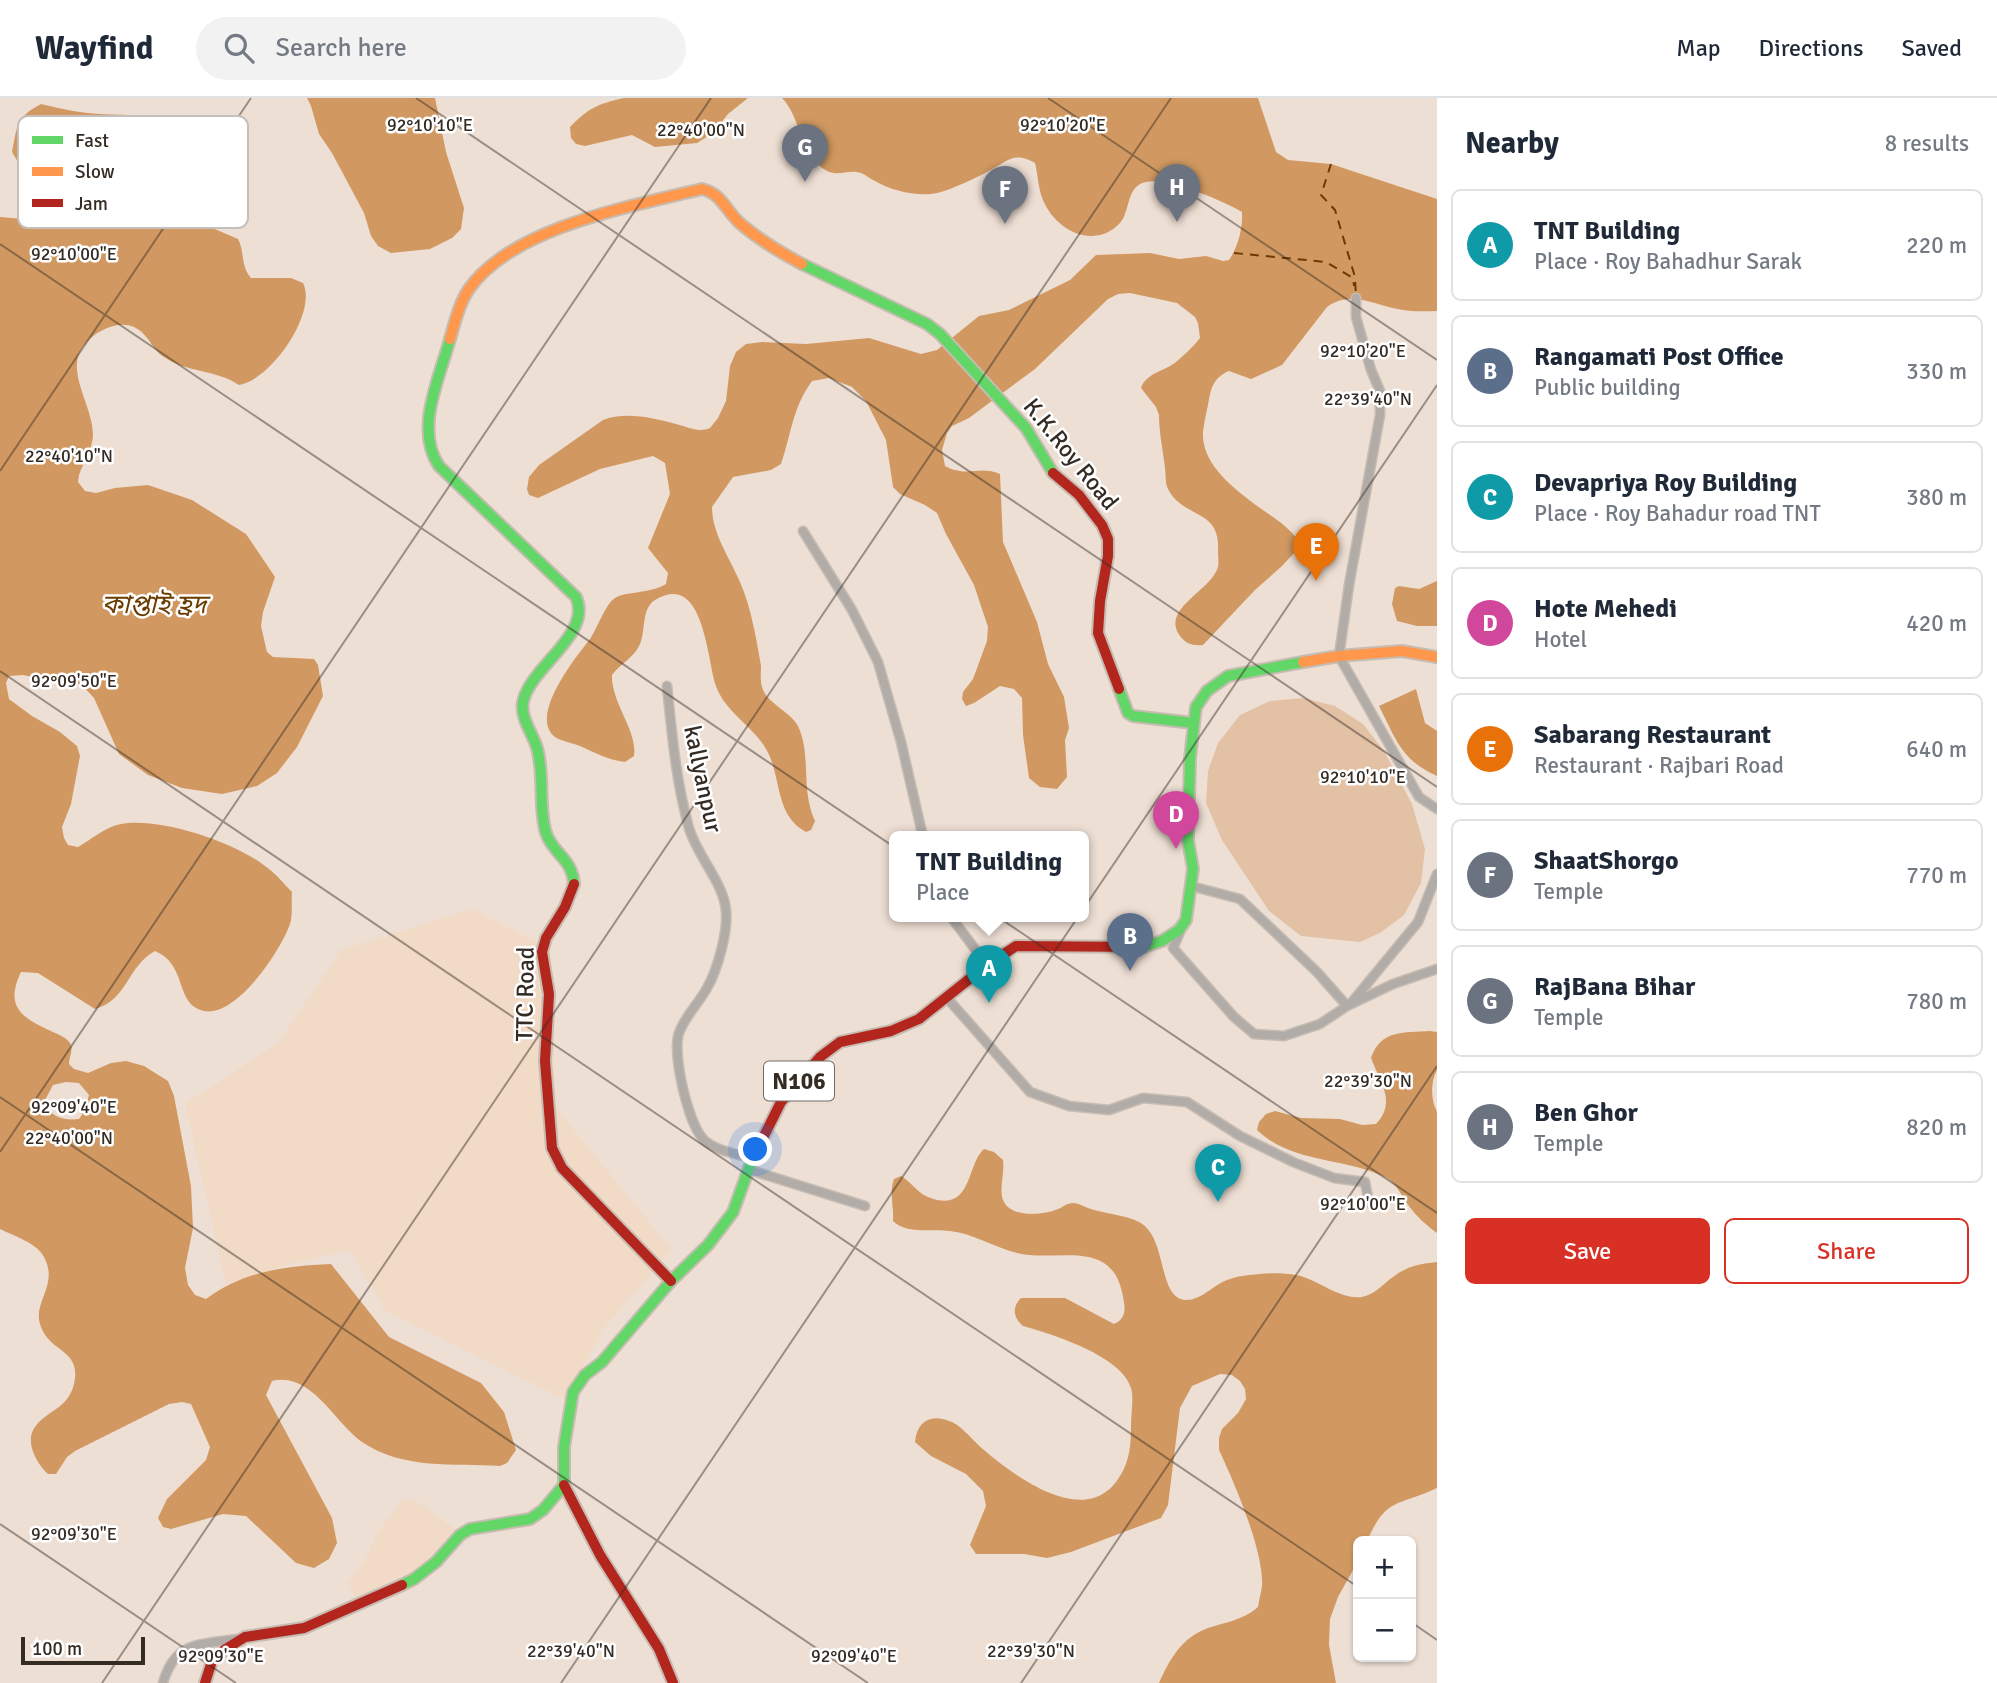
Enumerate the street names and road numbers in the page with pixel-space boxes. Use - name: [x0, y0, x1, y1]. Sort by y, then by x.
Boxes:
- street label: K.K.Roy Road: [1017, 392, 1125, 516]
- street label: kallyanpur: [677, 723, 729, 835]
- street label: TTC Road: [509, 946, 541, 1042]
- road number: N106: [764, 1062, 834, 1100]

